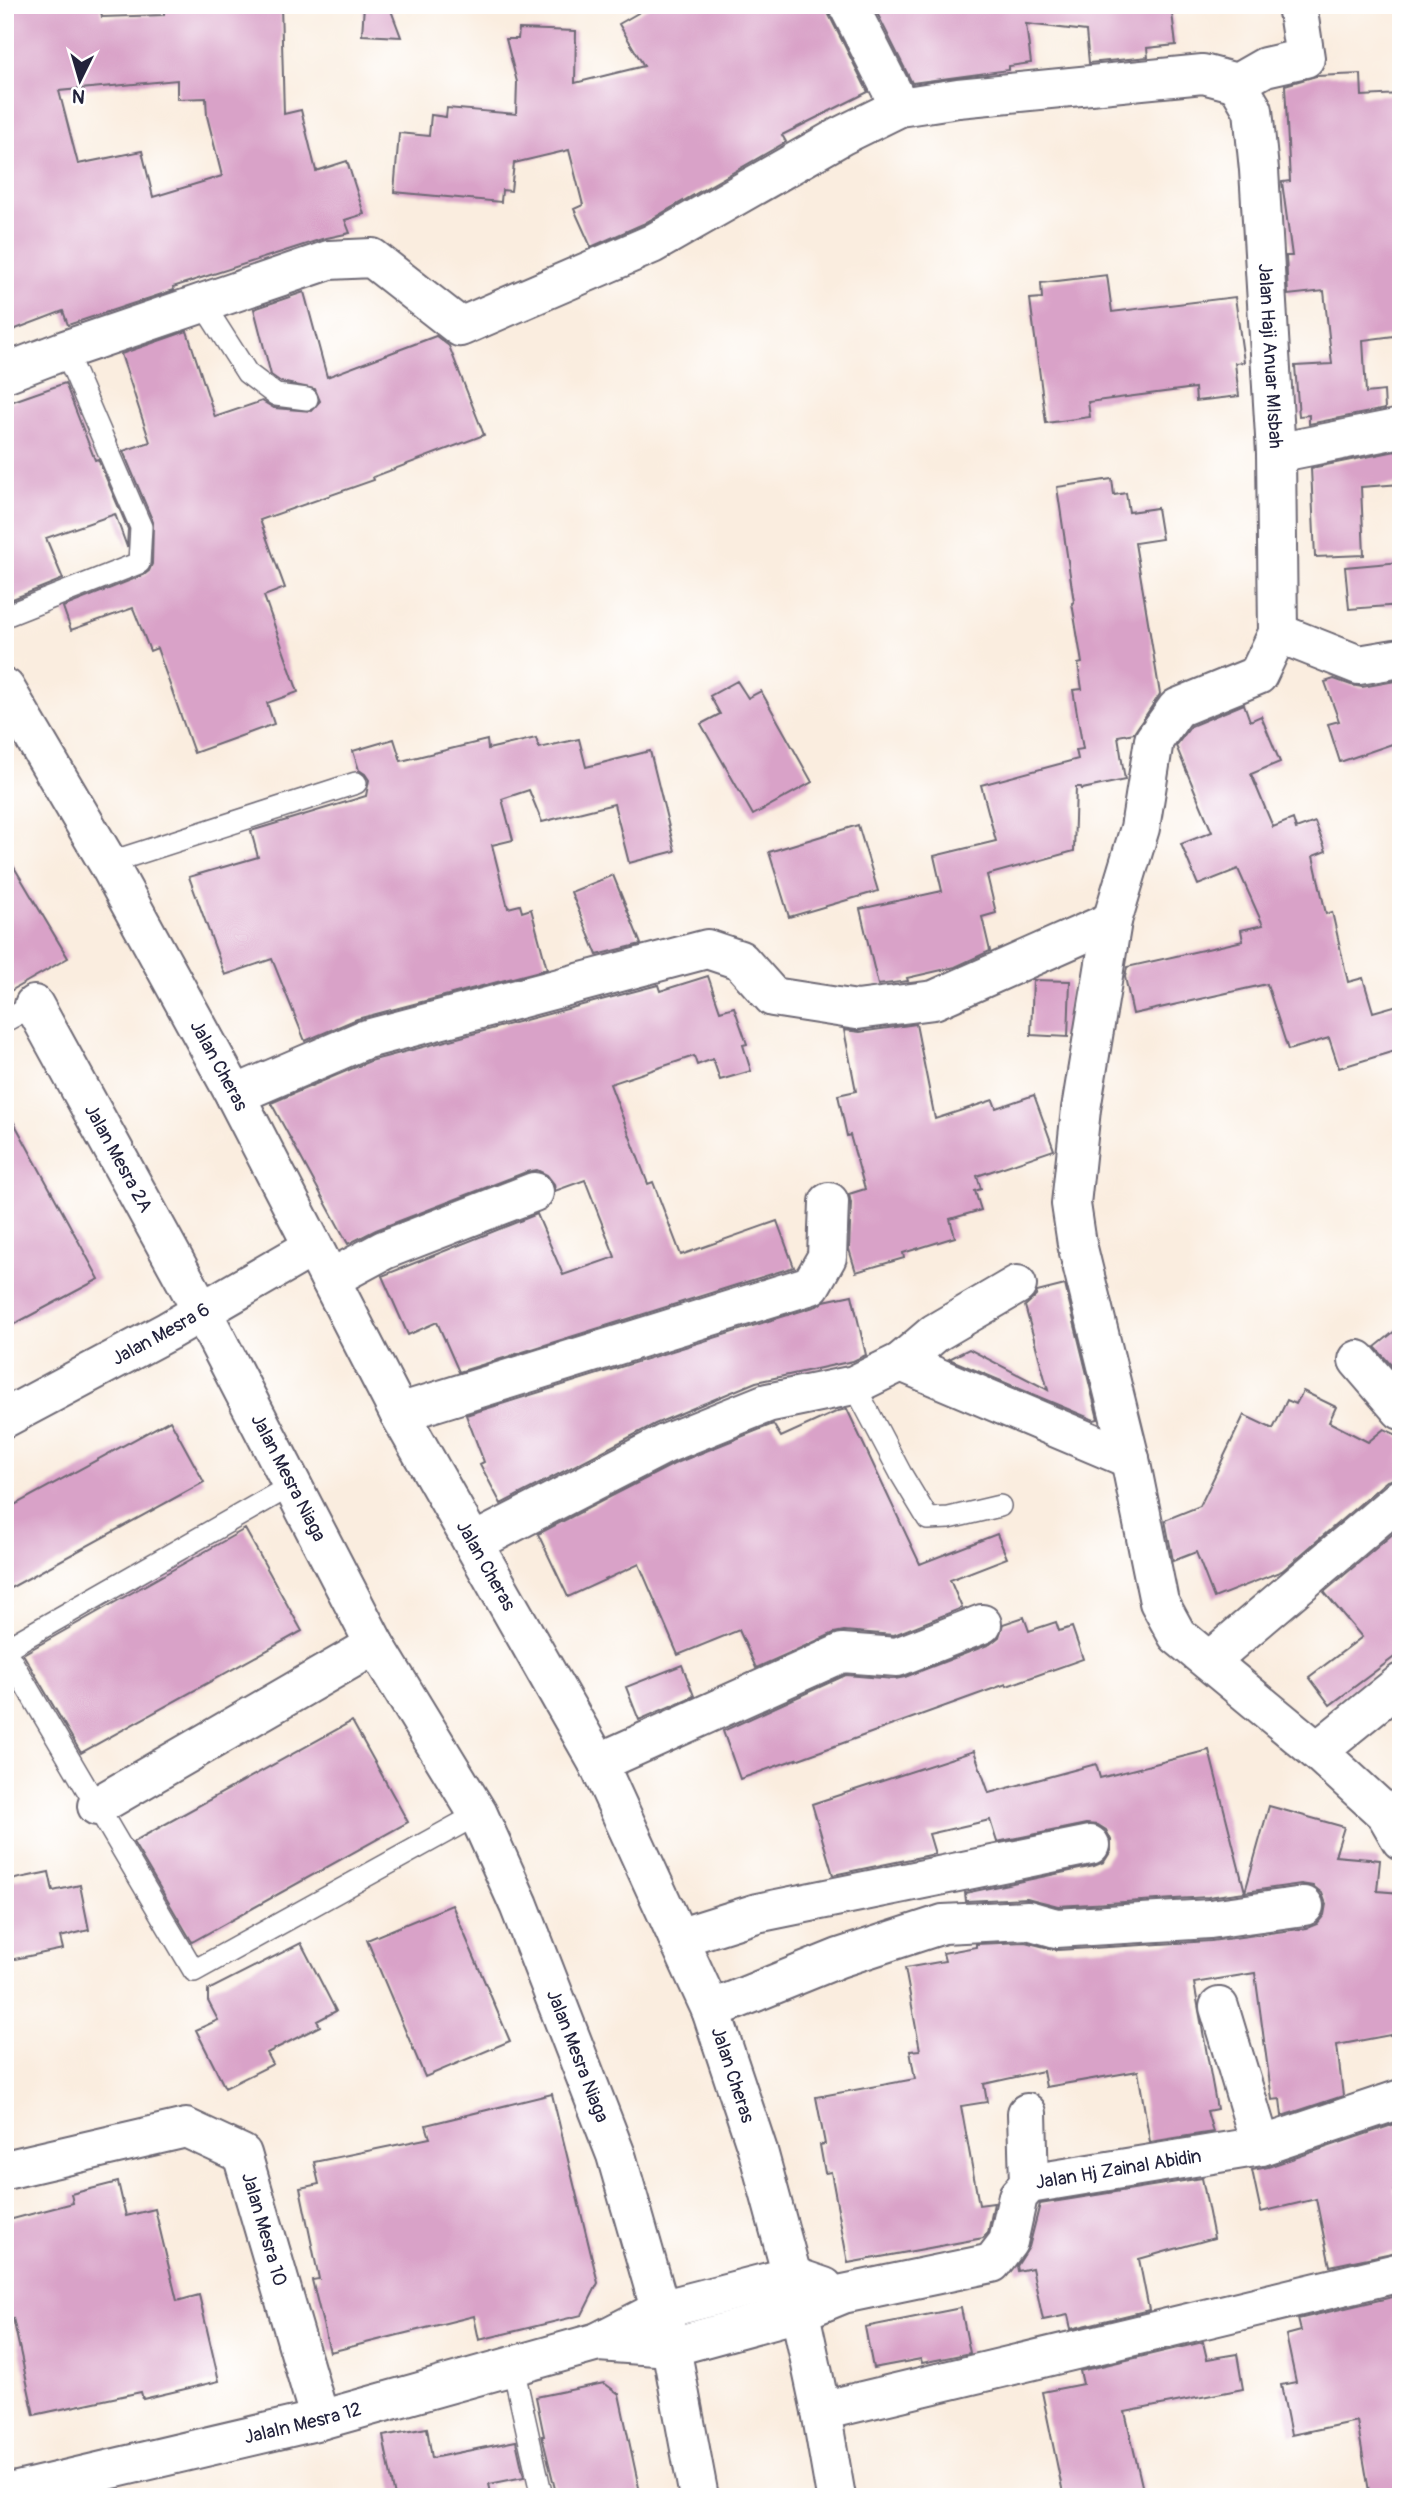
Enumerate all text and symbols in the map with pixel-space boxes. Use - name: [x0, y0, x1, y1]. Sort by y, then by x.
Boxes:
- north arrow: [46, 46, 116, 116]
- text: N: [71, 83, 86, 108]
- street label: Jalan Haji Anuar MIsbah: [1253, 263, 1288, 449]
- street label: Jalan Cheras: [184, 1016, 253, 1115]
- street label: Jalan Mesra 2A: [79, 1100, 158, 1217]
- street label: Jalan Mesra 6: [108, 1297, 214, 1371]
- street label: Jalan Mesra Niaga: [245, 1410, 331, 1546]
- street label: Jalan Cheras: [451, 1516, 521, 1615]
- street label: Jalan Mesra Niaga: [541, 1986, 614, 2126]
- street label: Jalan Cheras: [705, 2024, 760, 2127]
- street label: Jalan Hj Zainal Abidin: [1034, 2144, 1203, 2195]
- street label: Jalan Mesra 10: [236, 2170, 292, 2289]
- street label: Jalaln Mesra 12: [242, 2397, 364, 2449]

